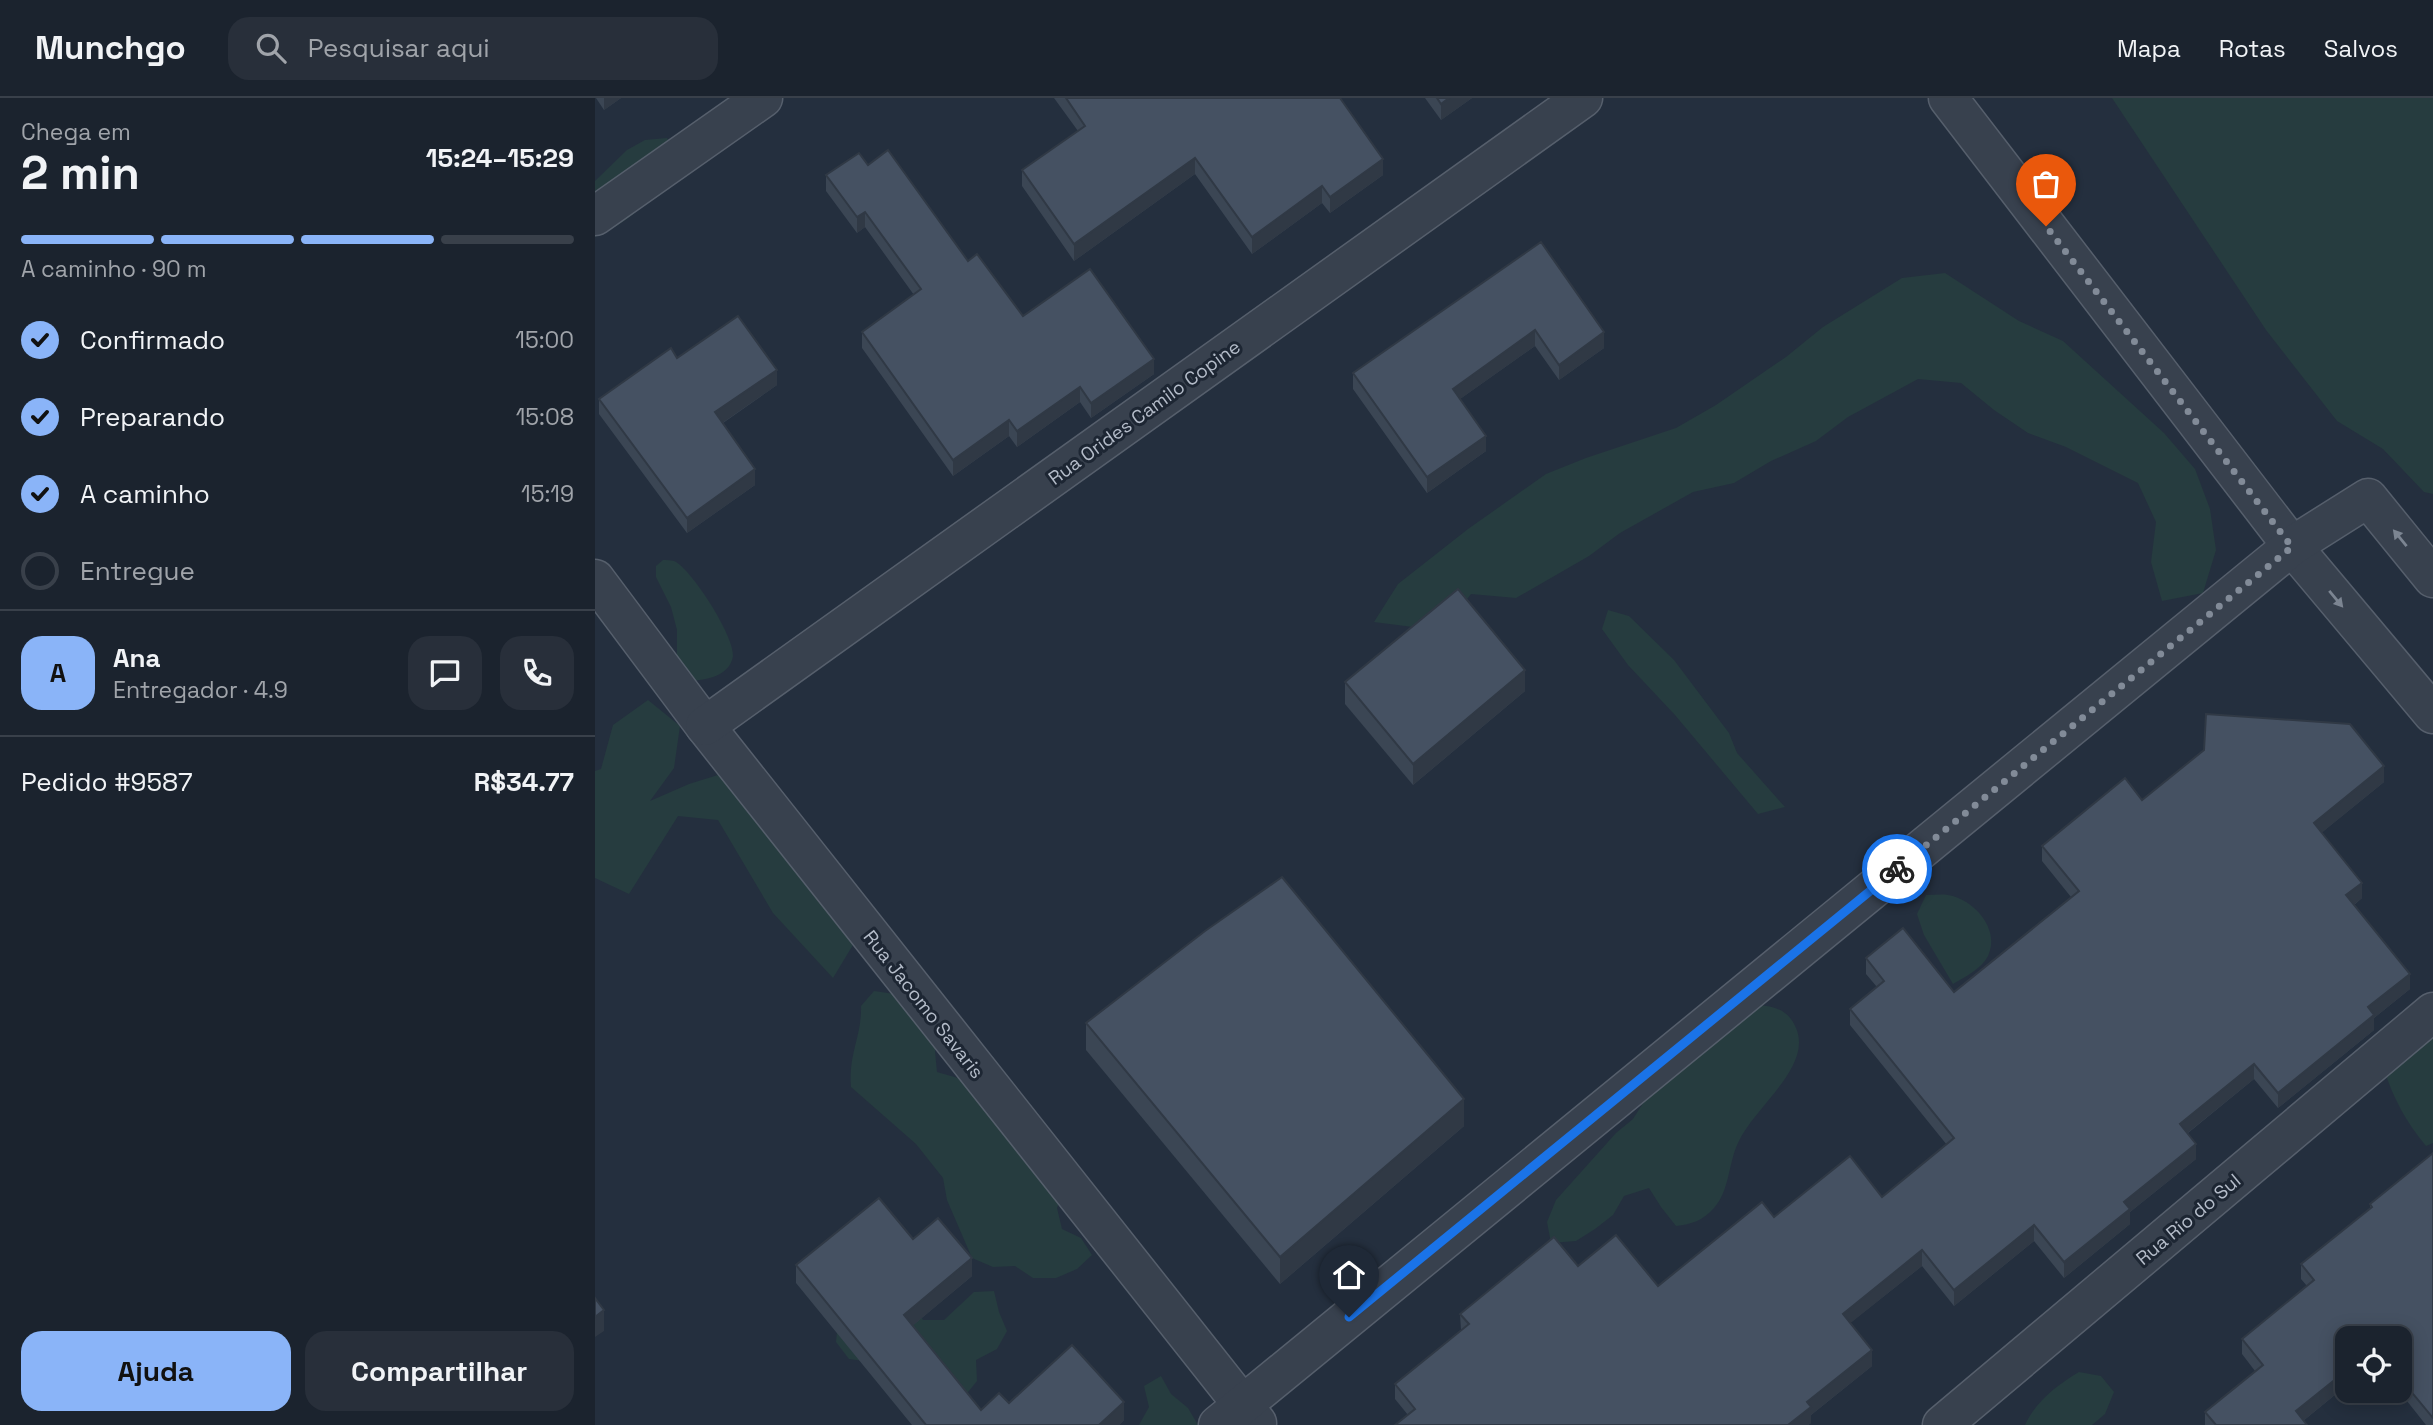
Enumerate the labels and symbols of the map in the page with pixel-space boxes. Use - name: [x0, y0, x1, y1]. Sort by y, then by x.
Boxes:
- pin: [2016, 154, 2076, 226]
- street label: Rua Orides Camilo Copine: [1043, 334, 1245, 491]
- one-way arrow: [2393, 529, 2408, 547]
- one-way arrow: [2328, 590, 2343, 607]
- courier: [1862, 834, 1932, 904]
- street label: Rua Jacomo Savaris: [858, 925, 989, 1084]
- street label: Rua Rio do Sul: [2131, 1168, 2246, 1271]
- pin: [1319, 1245, 1379, 1317]

